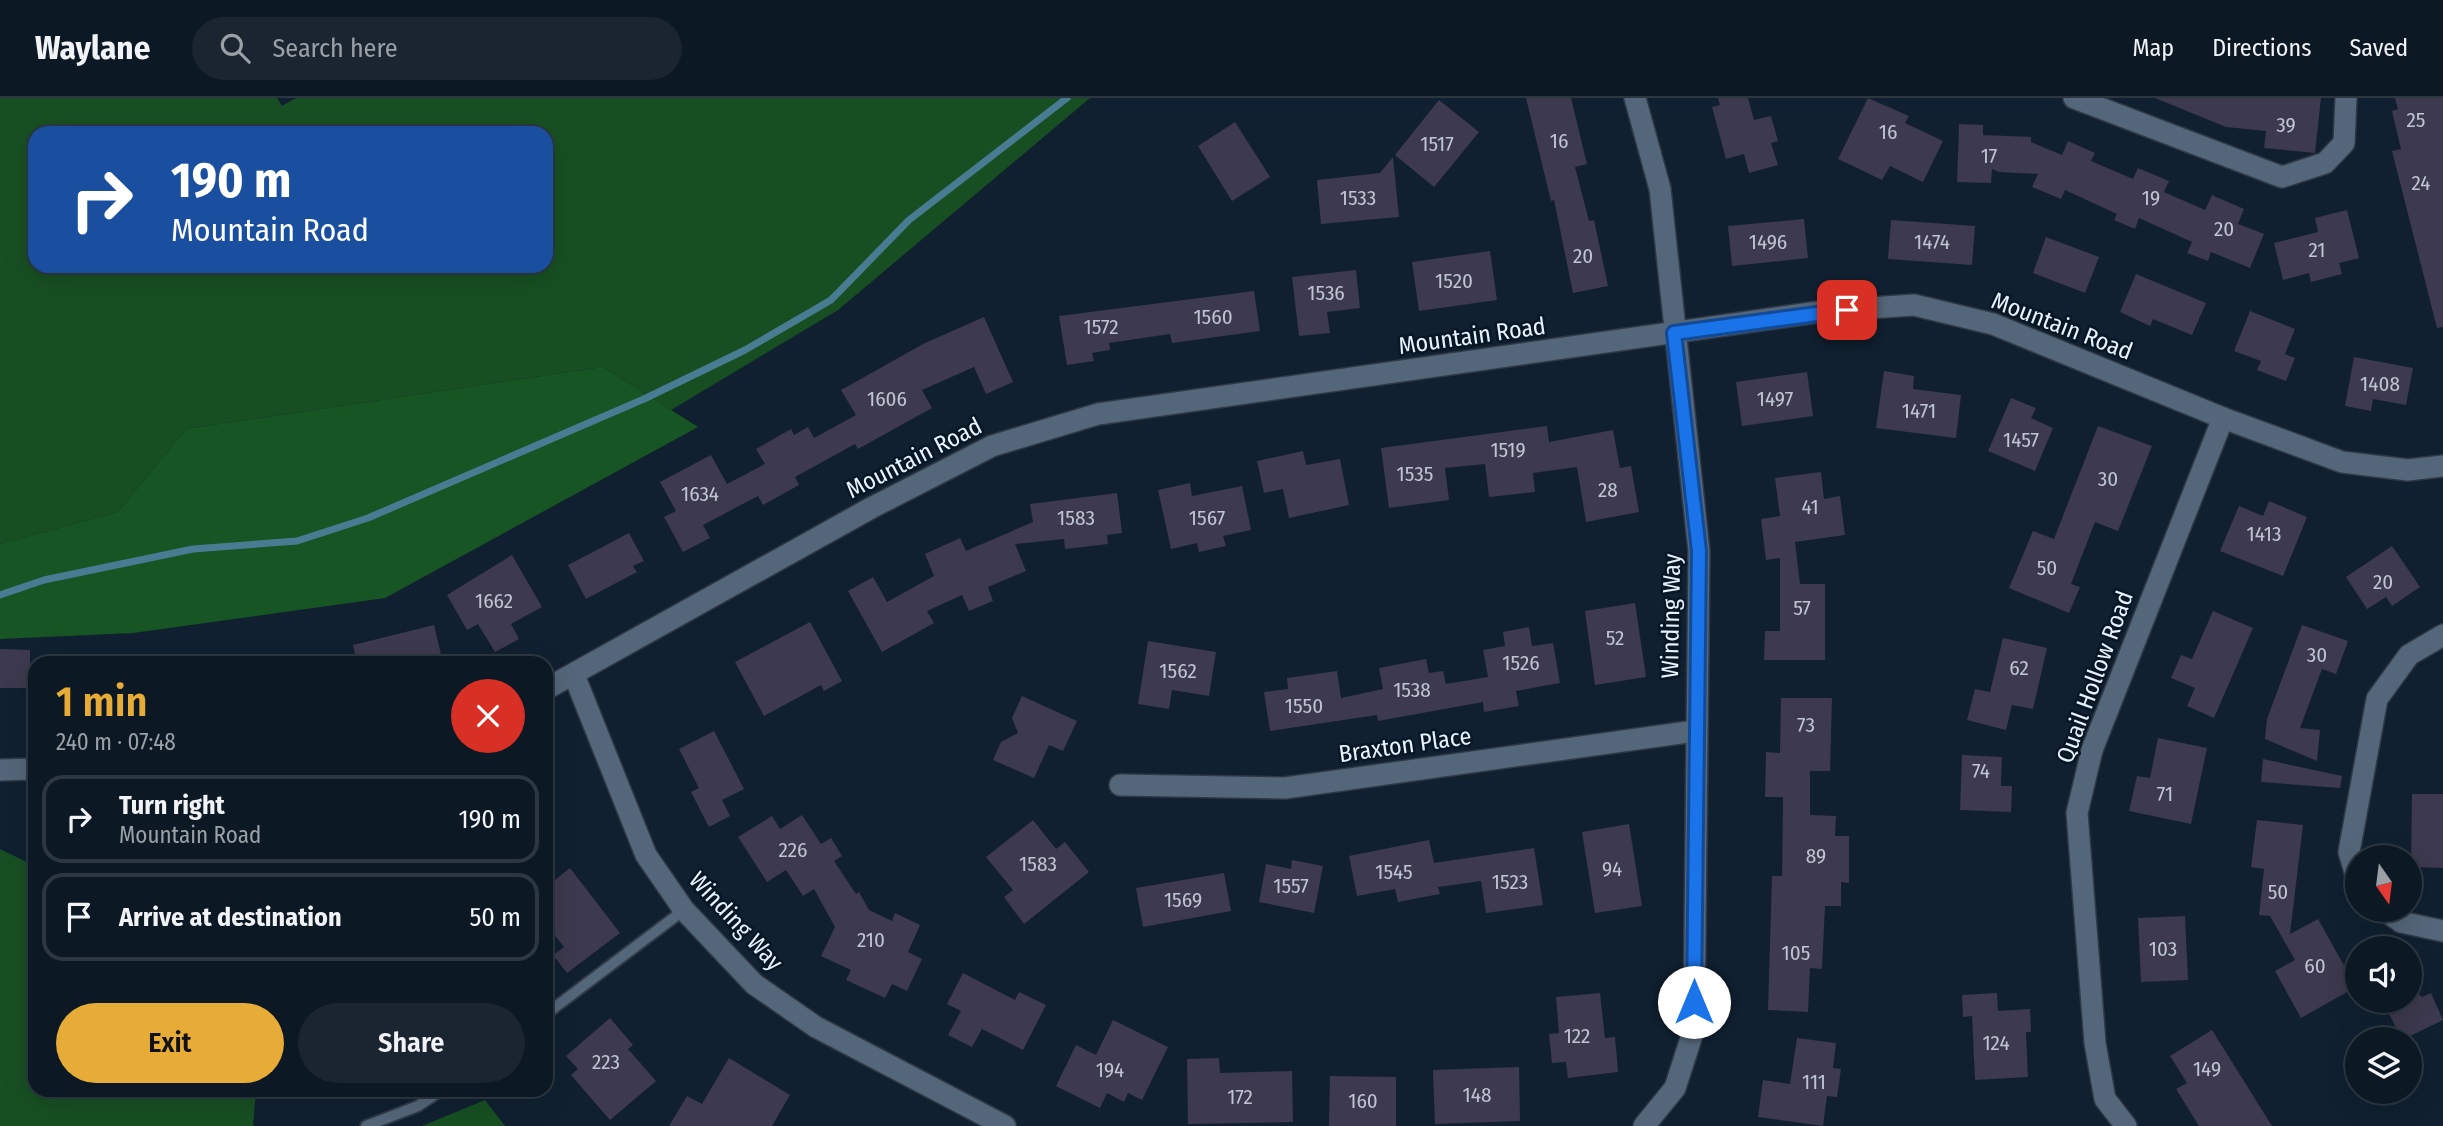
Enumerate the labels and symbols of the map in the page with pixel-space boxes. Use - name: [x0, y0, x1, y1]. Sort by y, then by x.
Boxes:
- house number: 25: [2407, 107, 2425, 133]
- house number: 39: [2276, 112, 2296, 138]
- house number: 16: [1879, 119, 1897, 145]
- house number: 16: [1550, 128, 1568, 154]
- house number: 1517: [1420, 131, 1454, 157]
- house number: 17: [1981, 143, 1997, 169]
- house number: 24: [2411, 170, 2431, 196]
- house number: 1533: [1340, 185, 1376, 211]
- house number: 19: [2142, 185, 2160, 211]
- house number: 20: [2214, 216, 2234, 242]
- house number: 1496: [1749, 229, 1787, 255]
- house number: 1474: [1914, 229, 1950, 255]
- house number: 21: [2309, 237, 2326, 263]
- house number: 20: [1573, 243, 1593, 269]
- house number: 1520: [1435, 268, 1473, 294]
- house number: 1536: [1307, 280, 1345, 306]
- pin: [1817, 280, 1877, 340]
- street label: Mountain Road: [1988, 286, 2136, 366]
- house number: 1560: [1193, 304, 1233, 330]
- street label: Mountain Road: [1397, 312, 1547, 360]
- house number: 1572: [1084, 314, 1118, 340]
- house number: 1408: [2360, 371, 2400, 397]
- house number: 1606: [867, 386, 907, 412]
- house number: 1497: [1757, 386, 1793, 412]
- house number: 1471: [1902, 398, 1936, 424]
- street label: Mountain Road: [842, 412, 986, 504]
- house number: 1457: [2003, 427, 2039, 453]
- house number: 1519: [1490, 437, 1526, 463]
- house number: 1535: [1397, 461, 1433, 487]
- house number: 30: [2098, 466, 2118, 492]
- house number: 28: [1598, 477, 1618, 503]
- house number: 1634: [681, 481, 719, 507]
- house number: 41: [1801, 494, 1819, 520]
- house number: 1583: [1057, 505, 1095, 531]
- house number: 1567: [1189, 505, 1225, 531]
- house number: 1413: [2247, 521, 2281, 547]
- street label: Winding Way: [1656, 553, 1686, 678]
- house number: 50: [2037, 555, 2057, 581]
- house number: 20: [2373, 569, 2393, 595]
- street label: Quail Hollow Road: [2051, 587, 2139, 767]
- house number: 1662: [475, 588, 513, 614]
- house number: 57: [1793, 595, 1811, 621]
- house number: 52: [1606, 625, 1624, 651]
- house number: 30: [2307, 642, 2327, 668]
- house number: 1526: [1502, 650, 1540, 676]
- house number: 62: [2009, 655, 2029, 681]
- house number: 1562: [1159, 658, 1197, 684]
- house number: 1538: [1393, 677, 1431, 703]
- house number: 1550: [1285, 693, 1323, 719]
- house number: 73: [1797, 712, 1815, 738]
- street label: Braxton Place: [1337, 722, 1473, 768]
- house number: 74: [1972, 758, 1990, 784]
- house number: 71: [2157, 781, 2173, 807]
- house number: 226: [779, 837, 807, 863]
- house number: 89: [1806, 843, 1826, 869]
- north arrow: [2345, 845, 2422, 922]
- house number: 1583: [1019, 851, 1057, 877]
- house number: 94: [1602, 856, 1622, 882]
- house number: 1545: [1375, 859, 1413, 885]
- street label: Winding Way: [683, 866, 789, 976]
- house number: 1523: [1492, 869, 1528, 895]
- house number: 1557: [1273, 873, 1309, 899]
- house number: 50: [2268, 879, 2288, 905]
- house number: 1569: [1164, 887, 1202, 913]
- house number: 210: [857, 927, 885, 953]
- house number: 103: [2149, 936, 2177, 962]
- house number: 105: [1782, 940, 1810, 966]
- house number: 60: [2304, 953, 2326, 979]
- position arrow: [1657, 965, 1731, 1039]
- house number: 122: [1564, 1023, 1590, 1049]
- house number: 124: [1982, 1030, 2010, 1056]
- house number: 223: [592, 1049, 620, 1075]
- house number: 149: [2193, 1056, 2221, 1082]
- house number: 194: [1096, 1057, 1124, 1083]
- house number: 111: [1802, 1069, 1826, 1095]
- house number: 148: [1463, 1082, 1491, 1108]
- house number: 172: [1227, 1084, 1253, 1110]
- house number: 160: [1348, 1088, 1378, 1114]

